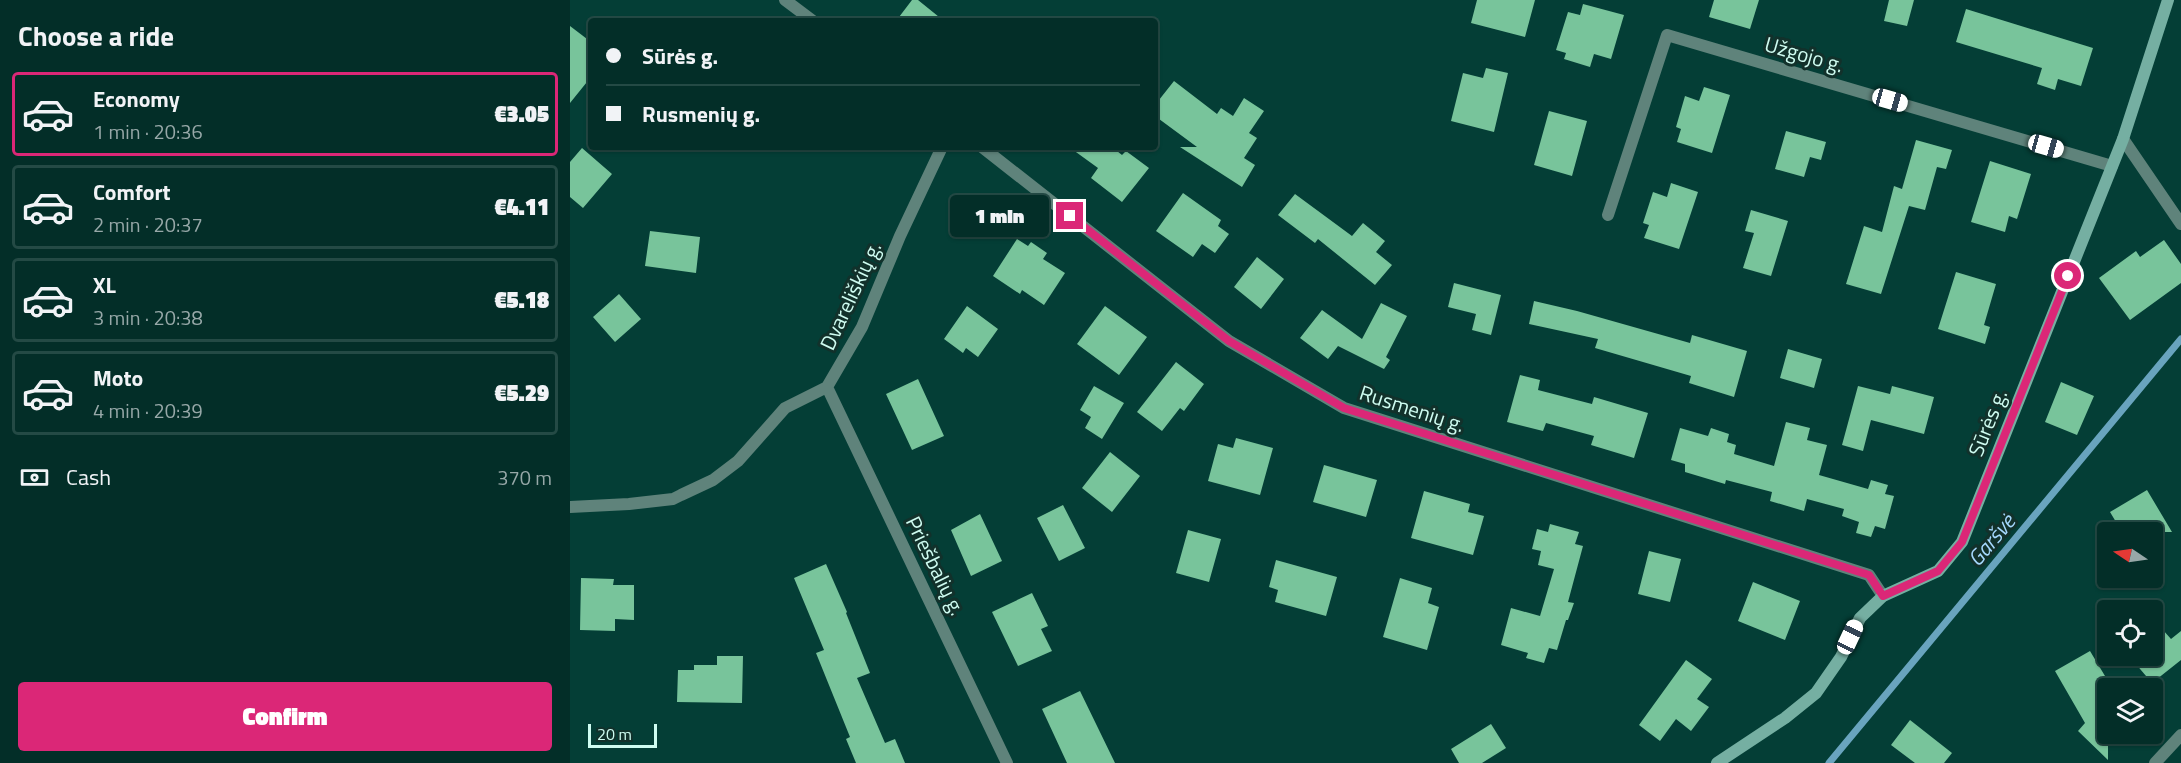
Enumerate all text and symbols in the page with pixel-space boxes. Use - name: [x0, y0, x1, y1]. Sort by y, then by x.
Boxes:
- text: Choose a ride: [18, 15, 174, 56]
- street label: Užgojo g.: [1761, 28, 1847, 81]
- text: Sūrės g.: [642, 39, 718, 73]
- text: Economy: [93, 82, 180, 116]
- car: [1870, 86, 1910, 114]
- icon: car: [21, 87, 75, 141]
- text: €3.05: [494, 97, 549, 131]
- text: Rusmenių g.: [642, 97, 760, 131]
- text: 1 min · 20:36: [93, 116, 203, 147]
- car: [2026, 132, 2066, 160]
- text: Comfort: [93, 175, 171, 209]
- icon: car: [21, 180, 75, 234]
- text: €4.11: [494, 190, 549, 224]
- callout: 1 min: [950, 195, 1049, 237]
- text: 1 min: [975, 200, 1024, 231]
- route end: [1056, 202, 1083, 229]
- text: 2 min · 20:37: [93, 209, 203, 240]
- street label: Dvareliškių g.: [811, 236, 889, 355]
- route start: [2054, 262, 2081, 289]
- text: XL: [93, 268, 116, 302]
- icon: car: [21, 273, 75, 327]
- text: €5.18: [494, 283, 549, 317]
- text: 3 min · 20:38: [93, 302, 203, 333]
- text: Moto: [93, 361, 143, 395]
- icon: car: [21, 366, 75, 420]
- text: €5.29: [494, 376, 549, 410]
- street label: Rusmenių g.: [1356, 376, 1469, 440]
- street label: Sūrės g.: [1959, 384, 2015, 461]
- text: 4 min · 20:39: [93, 395, 203, 426]
- text: Cash: [66, 460, 111, 494]
- icon: cash: [18, 461, 51, 494]
- text: 370 m: [497, 462, 552, 493]
- water label: Garšvė: [1959, 505, 2024, 574]
- street label: Priešbalių g.: [898, 511, 974, 621]
- north arrow: [2097, 522, 2163, 588]
- map controls: [2097, 522, 2163, 744]
- button: locate: [2097, 600, 2163, 666]
- car: [1834, 617, 1866, 657]
- button: layers: [2097, 678, 2163, 744]
- button: Confirm: [18, 682, 552, 751]
- scale bar: [588, 721, 657, 748]
- text: 20 m: [597, 722, 632, 746]

